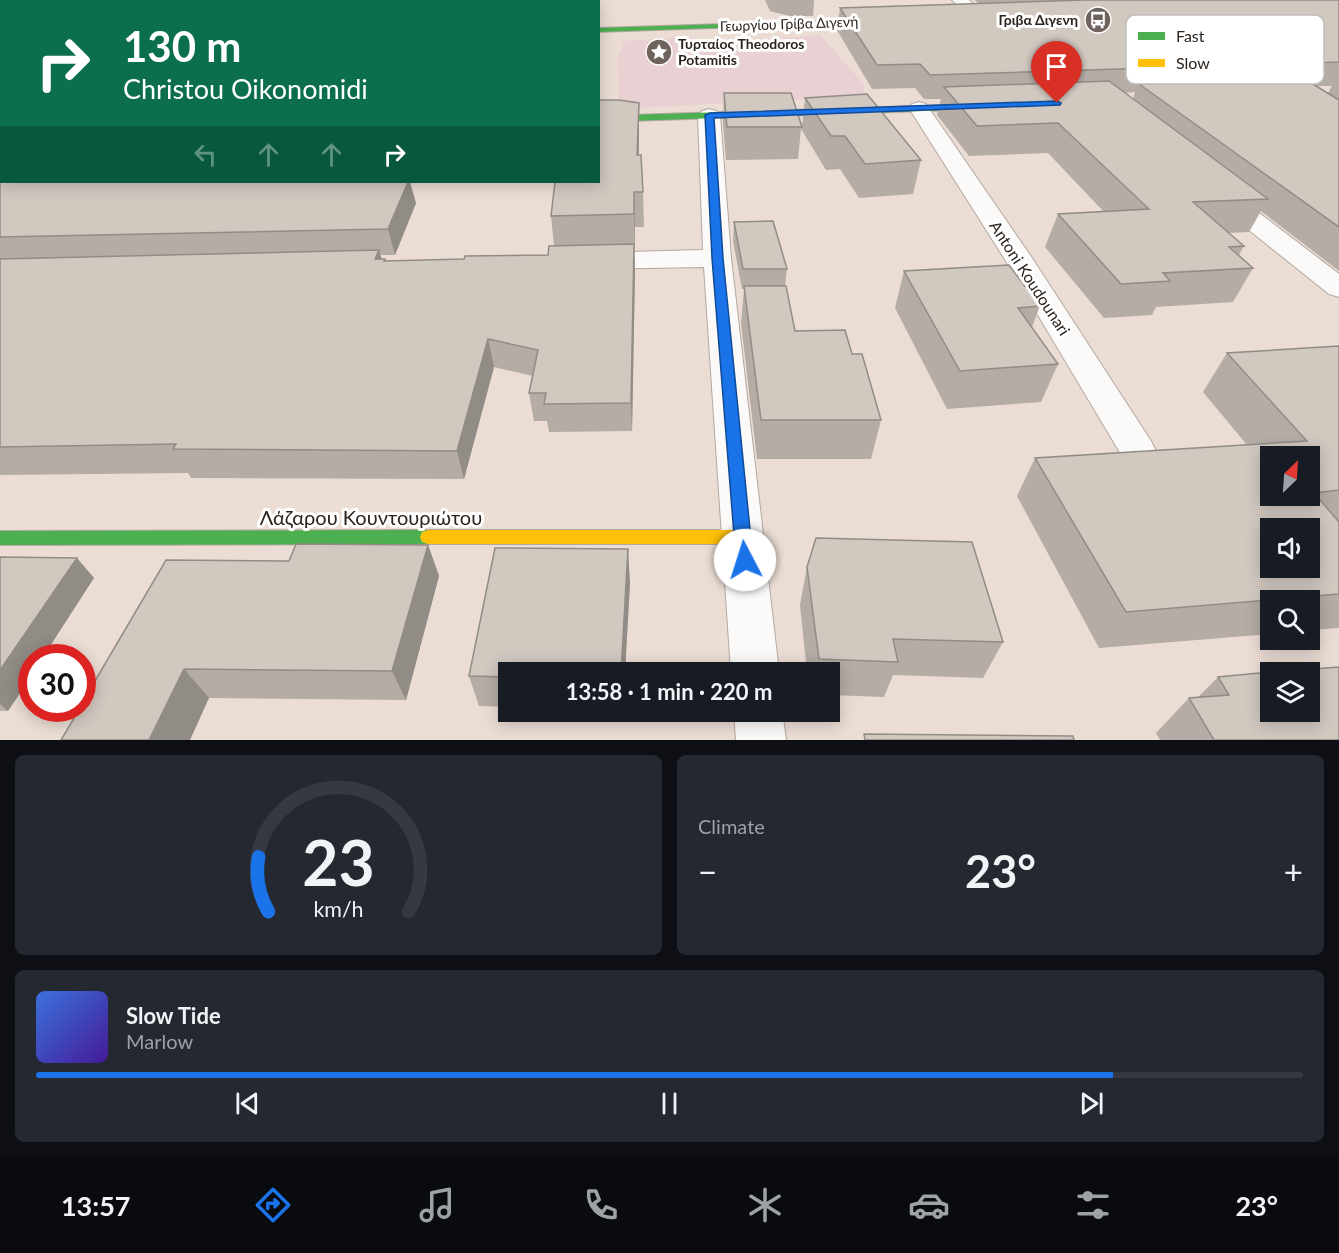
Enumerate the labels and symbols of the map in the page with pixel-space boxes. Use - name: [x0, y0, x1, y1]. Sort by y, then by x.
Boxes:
- bus stop icon: Γριβα Διγενη: [1083, 5, 1113, 35]
- place label: Γριβα Διγενη: [998, 11, 1078, 28]
- street label: Γεωργίου Γρίβα Διγενή: [719, 13, 858, 34]
- legend: [1126, 15, 1324, 84]
- text: Fast: [1176, 26, 1205, 45]
- place label: Τυρταίος Theodoros Potamitis: [678, 35, 804, 68]
- place icon: Τυρταίος Theodoros Potamitis: [644, 37, 674, 67]
- pin: [1031, 41, 1082, 103]
- text: Slow: [1176, 53, 1210, 72]
- street label: Antoni Koudounari: [986, 217, 1075, 339]
- north arrow: [1260, 446, 1320, 506]
- street label: Λάζαρου Κουντουριώτου: [260, 505, 482, 529]
- position arrow: [713, 528, 777, 592]
- speed limit sign: 30: [18, 644, 96, 722]

